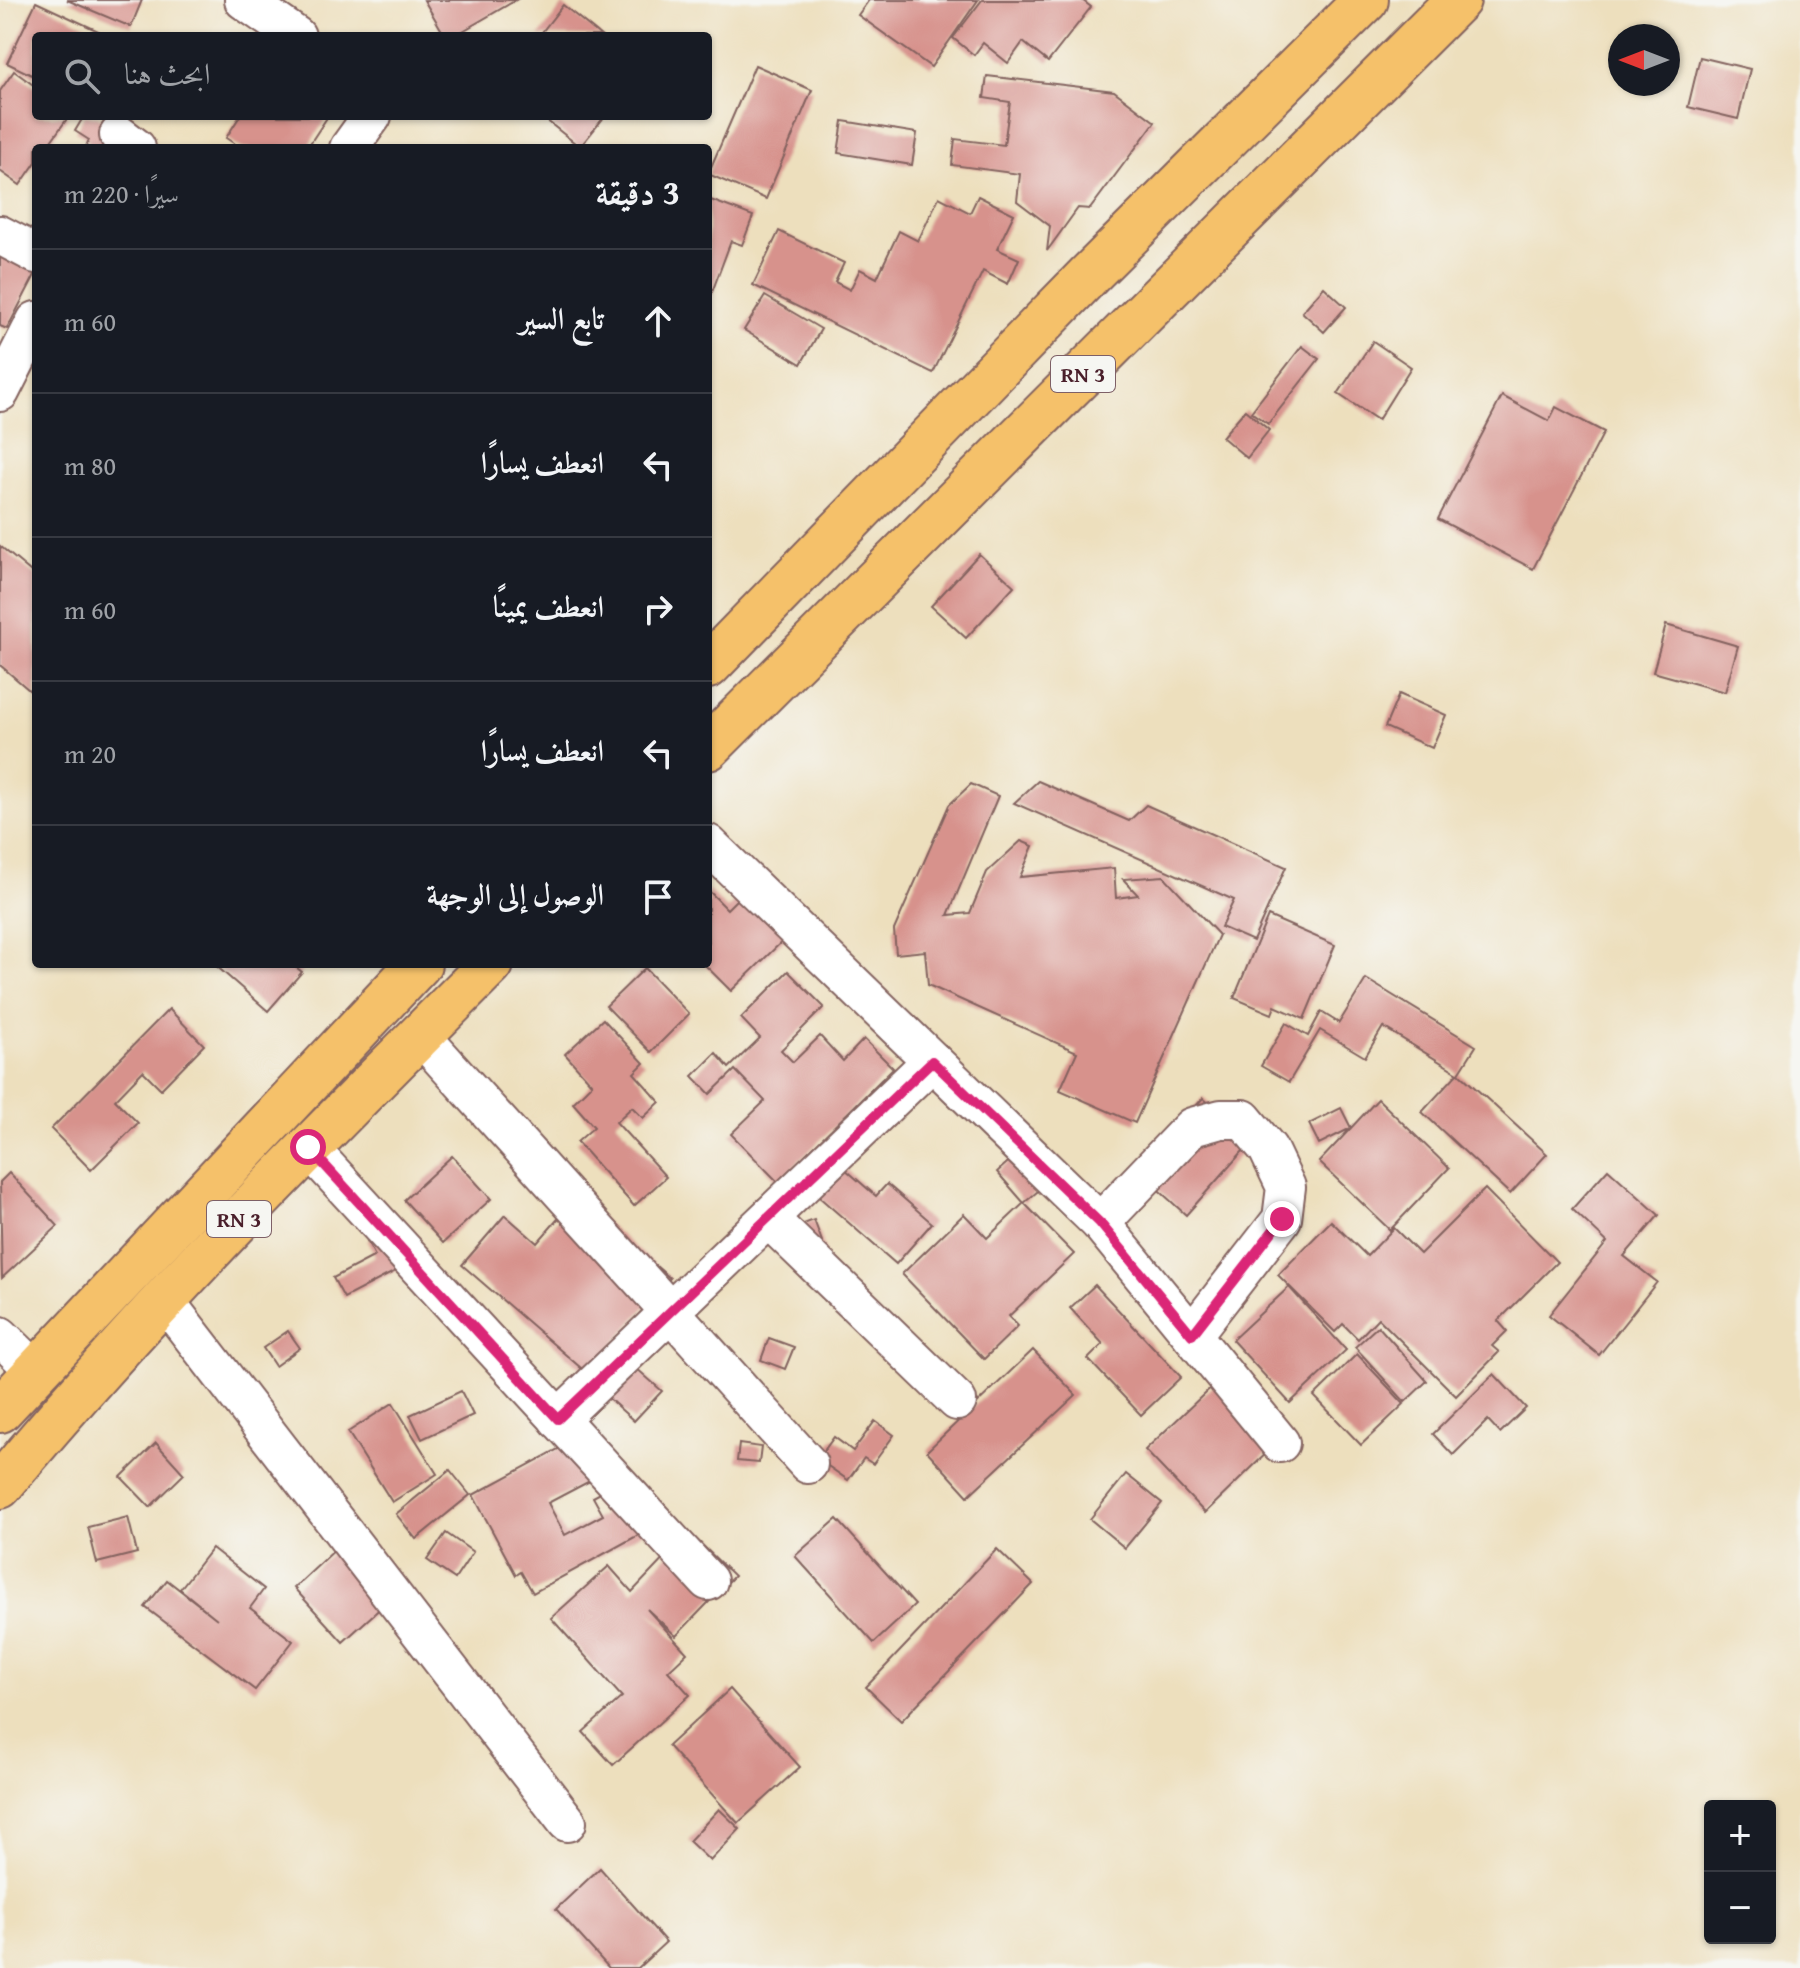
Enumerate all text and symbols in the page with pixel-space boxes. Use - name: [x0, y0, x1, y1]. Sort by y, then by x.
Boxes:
- north arrow: [1608, 24, 1680, 96]
- search box: [32, 32, 712, 120]
- text: ابحث هنا: [124, 51, 211, 95]
- icon: search: [60, 54, 104, 98]
- text: 3 دقيقة: [596, 167, 680, 216]
- text: سيرًا · 220 m: [64, 174, 179, 213]
- text: تابع السير: [519, 296, 604, 340]
- icon: ahead: [636, 299, 680, 343]
- text: 60 m: [64, 302, 116, 341]
- road number: RN 3: [1051, 356, 1115, 392]
- text: انعطف يسارًا: [481, 440, 604, 484]
- icon: left: [636, 443, 680, 487]
- text: 80 m: [64, 446, 116, 485]
- text: انعطف يمينًا: [493, 584, 604, 628]
- icon: right: [636, 587, 680, 631]
- text: 60 m: [64, 590, 116, 629]
- text: انعطف يسارًا: [481, 728, 604, 772]
- icon: left: [636, 731, 680, 775]
- text: 20 m: [64, 734, 116, 773]
- text: الوصول إلى الوجهة: [426, 872, 604, 916]
- icon: arrive: [636, 875, 680, 919]
- route start: [290, 1129, 326, 1165]
- road number: RN 3: [207, 1201, 271, 1237]
- route end: [1264, 1201, 1300, 1237]
- map controls: [1704, 1800, 1776, 1944]
- button: +: [1704, 1800, 1776, 1872]
- button: −: [1704, 1872, 1776, 1944]

